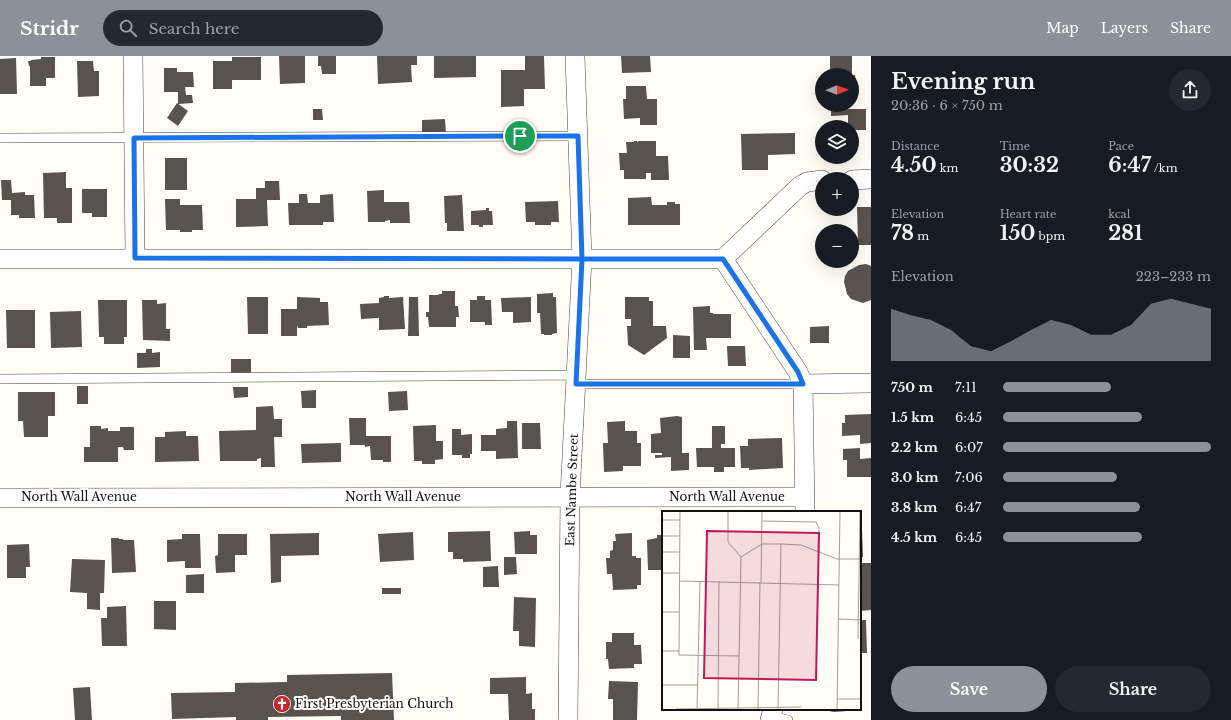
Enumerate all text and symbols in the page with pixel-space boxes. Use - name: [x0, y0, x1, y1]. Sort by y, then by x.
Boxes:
- search box: [103, 10, 383, 46]
- text: Stridr: [20, 17, 79, 40]
- icon: search: [117, 17, 139, 39]
- text: Search here: [149, 19, 239, 38]
- text: Map: [1046, 19, 1079, 37]
- text: Layers: [1101, 19, 1148, 37]
- text: Share: [1170, 19, 1211, 37]
- north arrow: [815, 68, 859, 112]
- map controls: [815, 68, 859, 268]
- text: Evening run: [891, 68, 1035, 95]
- button: share: [1169, 69, 1211, 111]
- text: 20:36 · 6 × 750 m: [891, 97, 1003, 114]
- pin: [503, 119, 537, 153]
- button: layers: [815, 120, 859, 164]
- icon: arrive: [509, 125, 531, 147]
- text: Distance: [891, 139, 940, 153]
- text: Time: [1000, 139, 1030, 153]
- text: Pace: [1108, 139, 1134, 153]
- text: 4.50: [891, 153, 936, 177]
- text: 30:32: [1000, 153, 1059, 177]
- text: 6:47: [1108, 153, 1151, 177]
- text: km: [936, 161, 958, 175]
- text: /km: [1151, 161, 1177, 175]
- button: +: [815, 172, 859, 216]
- text: Elevation: [891, 207, 944, 221]
- text: Heart rate: [1000, 207, 1056, 221]
- text: kcal: [1108, 207, 1130, 221]
- text: 78: [891, 221, 914, 245]
- text: 150: [1000, 221, 1035, 245]
- text: 281: [1108, 221, 1143, 245]
- button: −: [815, 224, 859, 268]
- text: m: [914, 229, 929, 243]
- text: bpm: [1035, 229, 1065, 243]
- text: Elevation: [891, 268, 954, 285]
- text: 223–233 m: [1136, 268, 1211, 285]
- text: 750 m: [891, 379, 933, 396]
- text: 7:11: [955, 379, 977, 396]
- text: 1.5 km: [891, 409, 934, 426]
- text: 6:45: [955, 409, 982, 426]
- street label: East Nambe Street: [562, 433, 581, 547]
- text: 2.2 km: [891, 439, 938, 456]
- text: 6:07: [955, 439, 983, 456]
- text: 3.0 km: [891, 469, 939, 486]
- text: 7:06: [955, 469, 983, 486]
- street label: North Wall Avenue: [21, 489, 137, 504]
- street label: North Wall Avenue: [345, 489, 461, 504]
- street label: North Wall Avenue: [669, 489, 785, 504]
- text: 3.8 km: [891, 499, 937, 516]
- text: 6:47: [955, 499, 981, 516]
- inset map: [662, 511, 861, 710]
- text: 4.5 km: [891, 529, 937, 546]
- text: 6:45: [955, 529, 982, 546]
- button: Save: [891, 666, 1047, 712]
- button: Share: [1055, 666, 1211, 712]
- church icon: First Presbyterian Church: [272, 694, 292, 714]
- place label: First Presbyterian Church: [295, 696, 454, 711]

